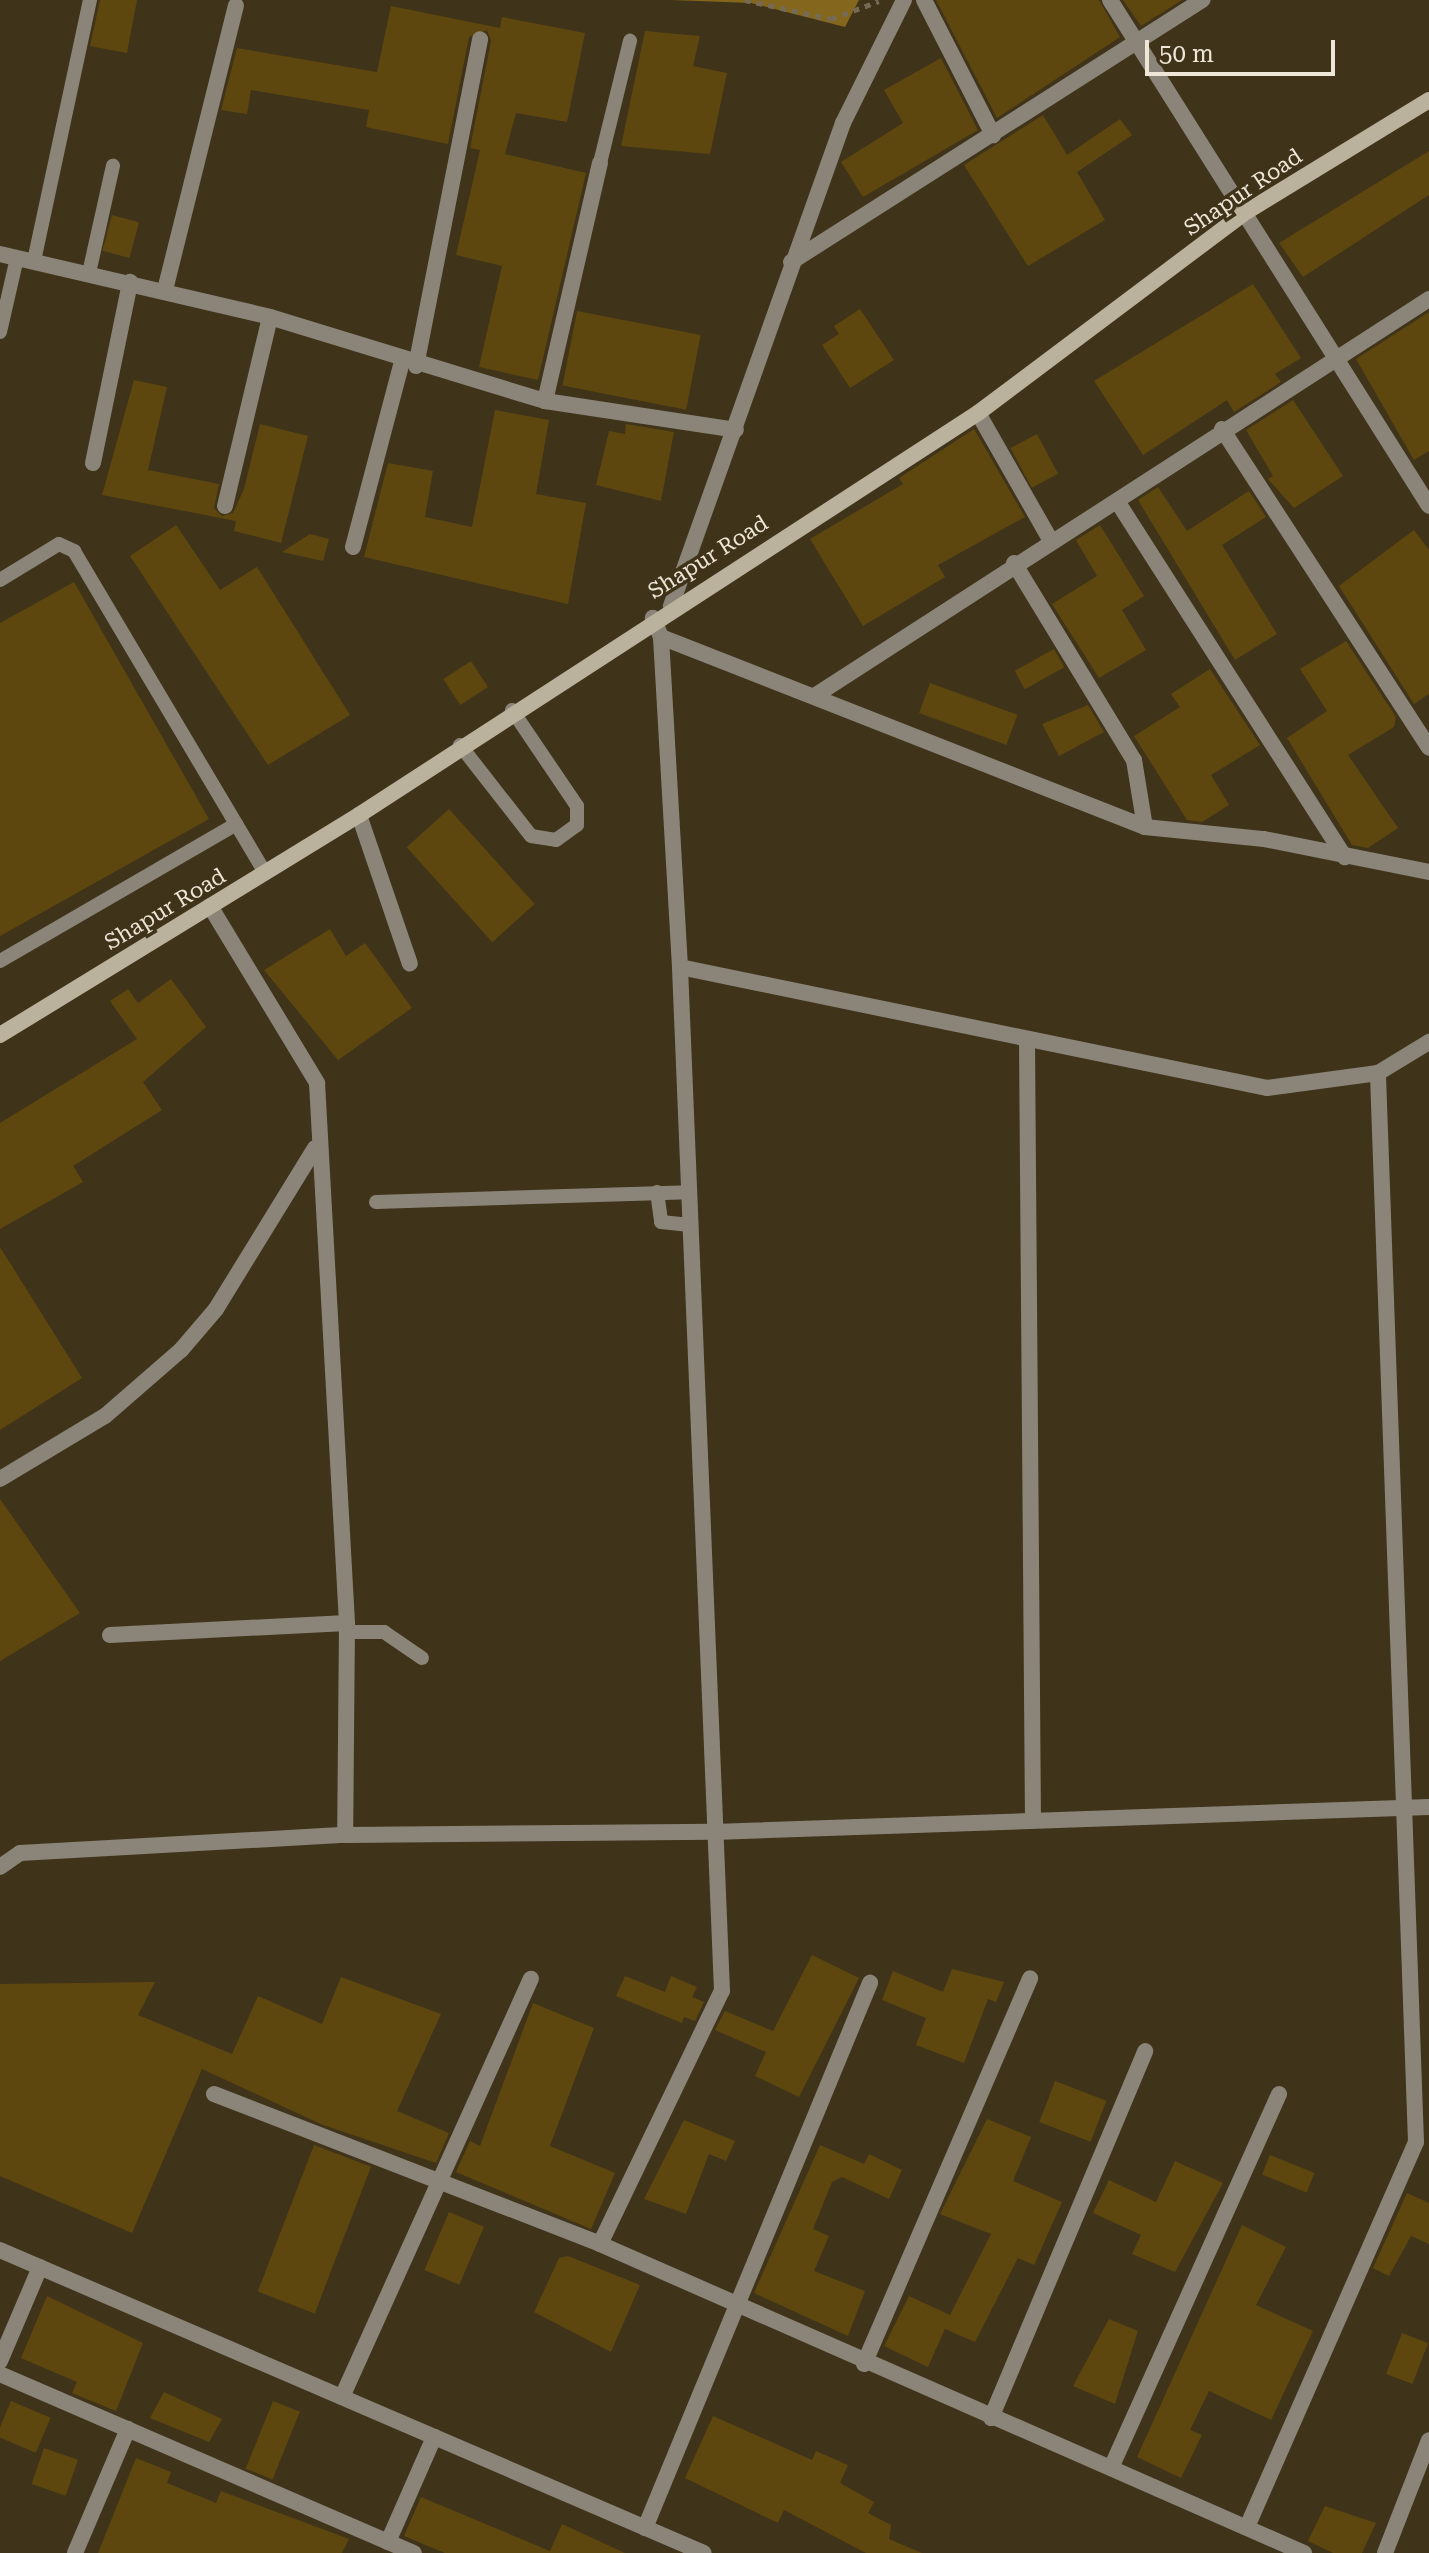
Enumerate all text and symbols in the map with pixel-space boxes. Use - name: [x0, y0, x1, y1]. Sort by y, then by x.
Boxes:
- scale bar: [1149, 24, 1339, 74]
- text: 50 m: [1159, 40, 1214, 68]
- street label: Shapur Road: [1179, 143, 1307, 241]
- street label: Shapur Road: [643, 510, 773, 604]
- street label: Shapur Road: [100, 863, 230, 955]

